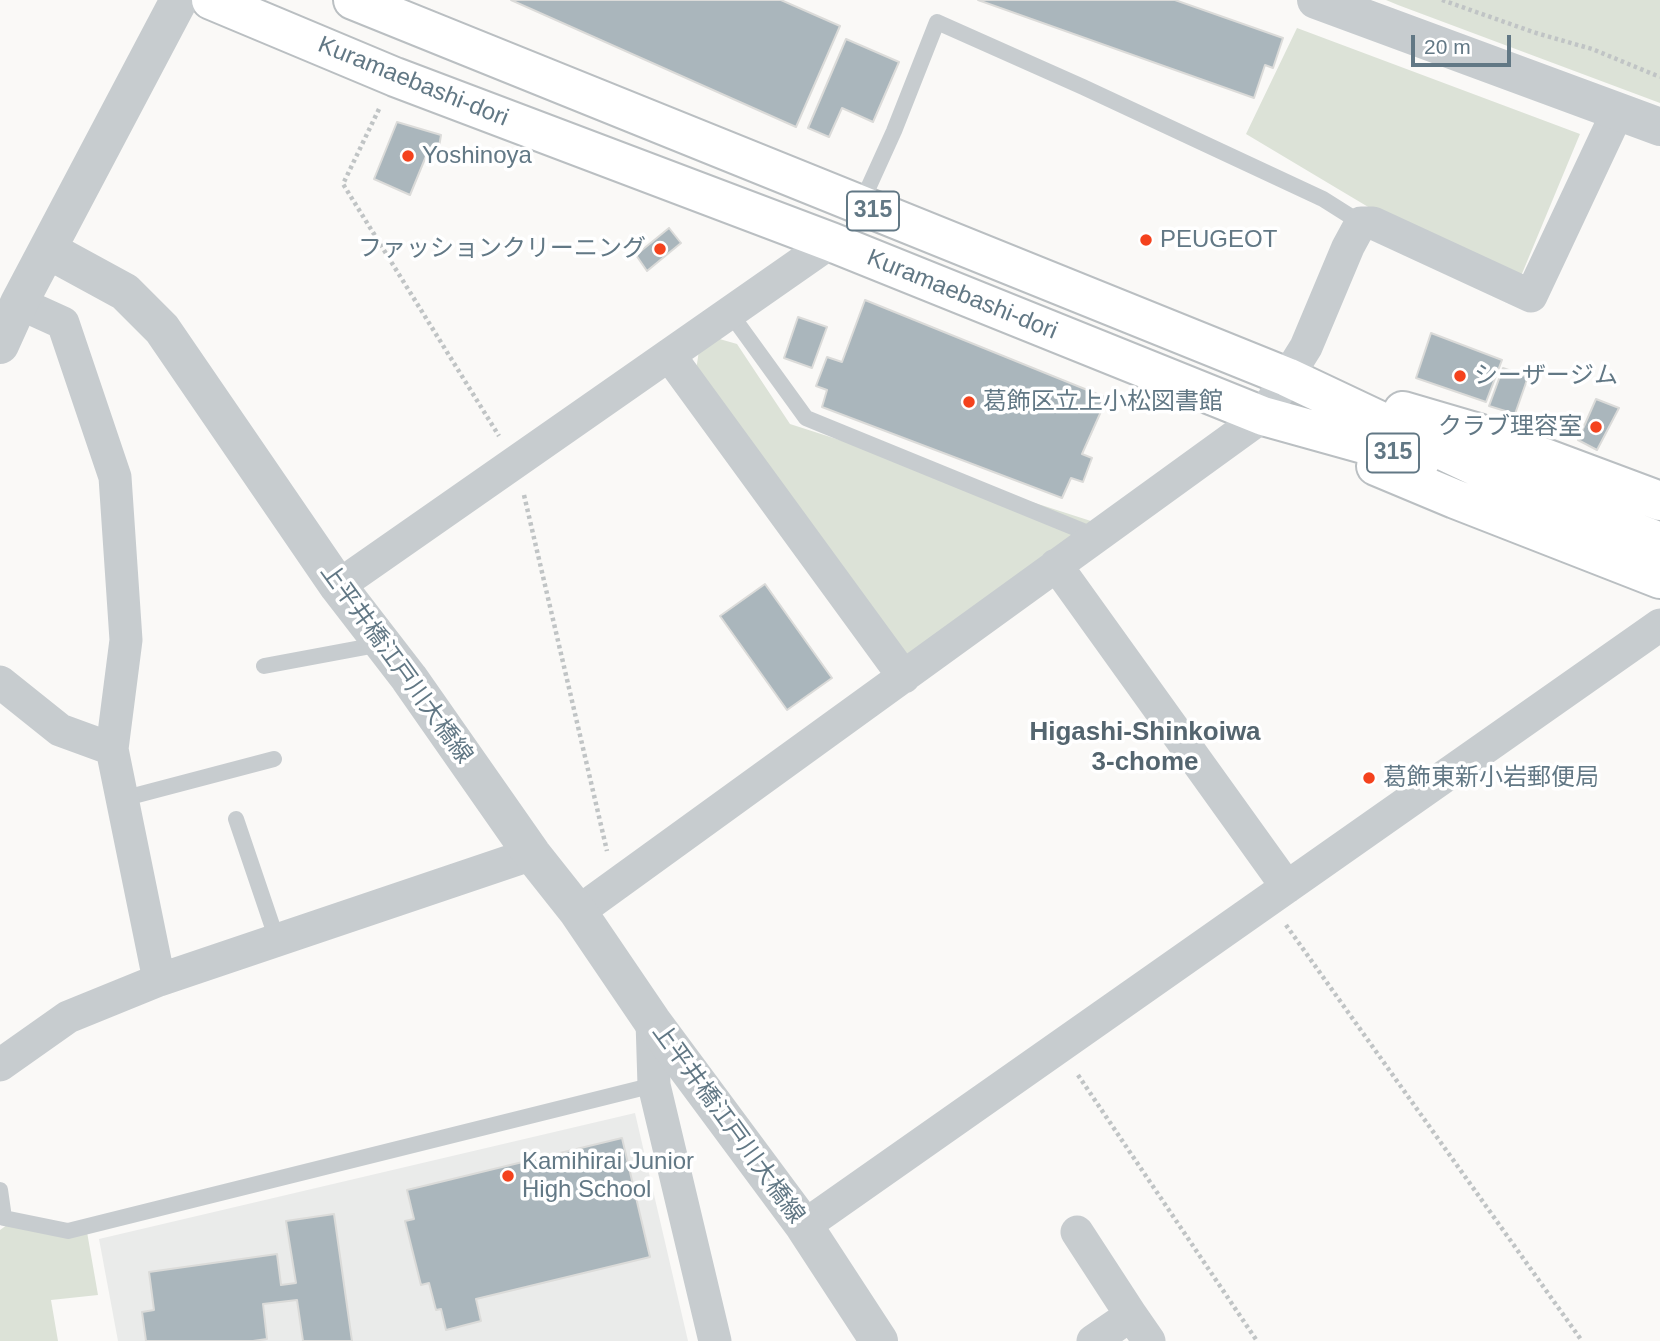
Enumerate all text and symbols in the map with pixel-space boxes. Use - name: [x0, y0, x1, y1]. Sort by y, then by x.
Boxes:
- scale bar: [1415, 21, 1515, 65]
- street label: Kuramaebashi-dori: [314, 31, 512, 133]
- text: 20 m: [1424, 35, 1471, 58]
- place label: Yoshinoya: [422, 142, 532, 170]
- marker: Yoshinoya: [400, 148, 416, 164]
- road number: 315: [847, 192, 899, 230]
- place label: PEUGEOT: [1160, 226, 1277, 254]
- marker: PEUGEOT: [1138, 232, 1154, 248]
- place label: ファッションクリーニング: [358, 235, 646, 263]
- marker: ファッションクリーニング: [652, 241, 668, 257]
- street label: Kuramaebashi-dori: [863, 244, 1061, 346]
- place label: シーザージム: [1474, 362, 1618, 390]
- marker: シーザージム: [1452, 368, 1468, 384]
- place label: 葛飾区立上小松図書館: [983, 388, 1223, 416]
- marker: 葛飾区立上小松図書館: [961, 394, 977, 410]
- place label: クラブ理容室: [1438, 413, 1582, 441]
- marker: クラブ理容室: [1588, 419, 1604, 435]
- road number: 315: [1367, 433, 1419, 472]
- street label: 上平井橋江戸川大橋線: [314, 558, 478, 770]
- district label: Higashi-Shinkoiwa 3-chome: [1029, 717, 1261, 778]
- place label: 葛飾東新小岩郵便局: [1383, 764, 1599, 792]
- marker: 葛飾東新小岩郵便局: [1361, 770, 1377, 786]
- street label: 上平井橋江戸川大橋線: [646, 1018, 810, 1230]
- place label: Kamihirai Junior High School: [522, 1148, 694, 1204]
- marker: Kamihirai Junior High School: [500, 1168, 516, 1184]

